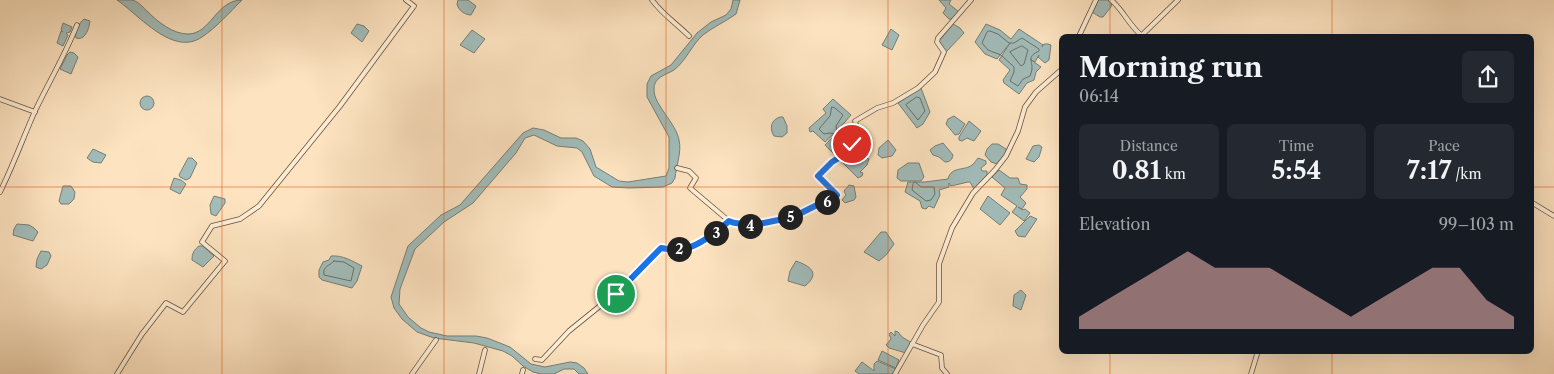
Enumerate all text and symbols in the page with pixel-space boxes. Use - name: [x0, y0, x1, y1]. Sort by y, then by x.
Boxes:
- text: Morning run: [1079, 50, 1263, 84]
- button: share: [1462, 51, 1514, 103]
- text: 06:14: [1079, 86, 1119, 106]
- pin: [831, 123, 873, 165]
- icon: check: [838, 130, 866, 158]
- text: Distance: [1120, 137, 1178, 155]
- text: Time: [1279, 137, 1314, 155]
- text: Pace: [1428, 137, 1460, 155]
- text: 0.81: [1112, 155, 1161, 186]
- text: 5:54: [1272, 155, 1321, 186]
- text: 7:17: [1407, 155, 1452, 186]
- text: km: [1161, 165, 1186, 183]
- text: /km: [1452, 165, 1482, 183]
- pin: 6: [814, 190, 840, 214]
- text: 6: [823, 193, 832, 211]
- pin: 5: [778, 204, 802, 230]
- text: 5: [787, 208, 794, 226]
- pin: 4: [738, 214, 762, 238]
- text: Elevation: [1079, 214, 1150, 234]
- text: 99–103 m: [1439, 214, 1514, 234]
- text: 4: [746, 217, 755, 235]
- pin: 3: [704, 220, 728, 246]
- text: 3: [713, 224, 720, 242]
- pin: 2: [666, 236, 692, 262]
- text: 2: [675, 240, 684, 258]
- pin: [595, 273, 637, 315]
- icon: arrive: [602, 280, 630, 308]

